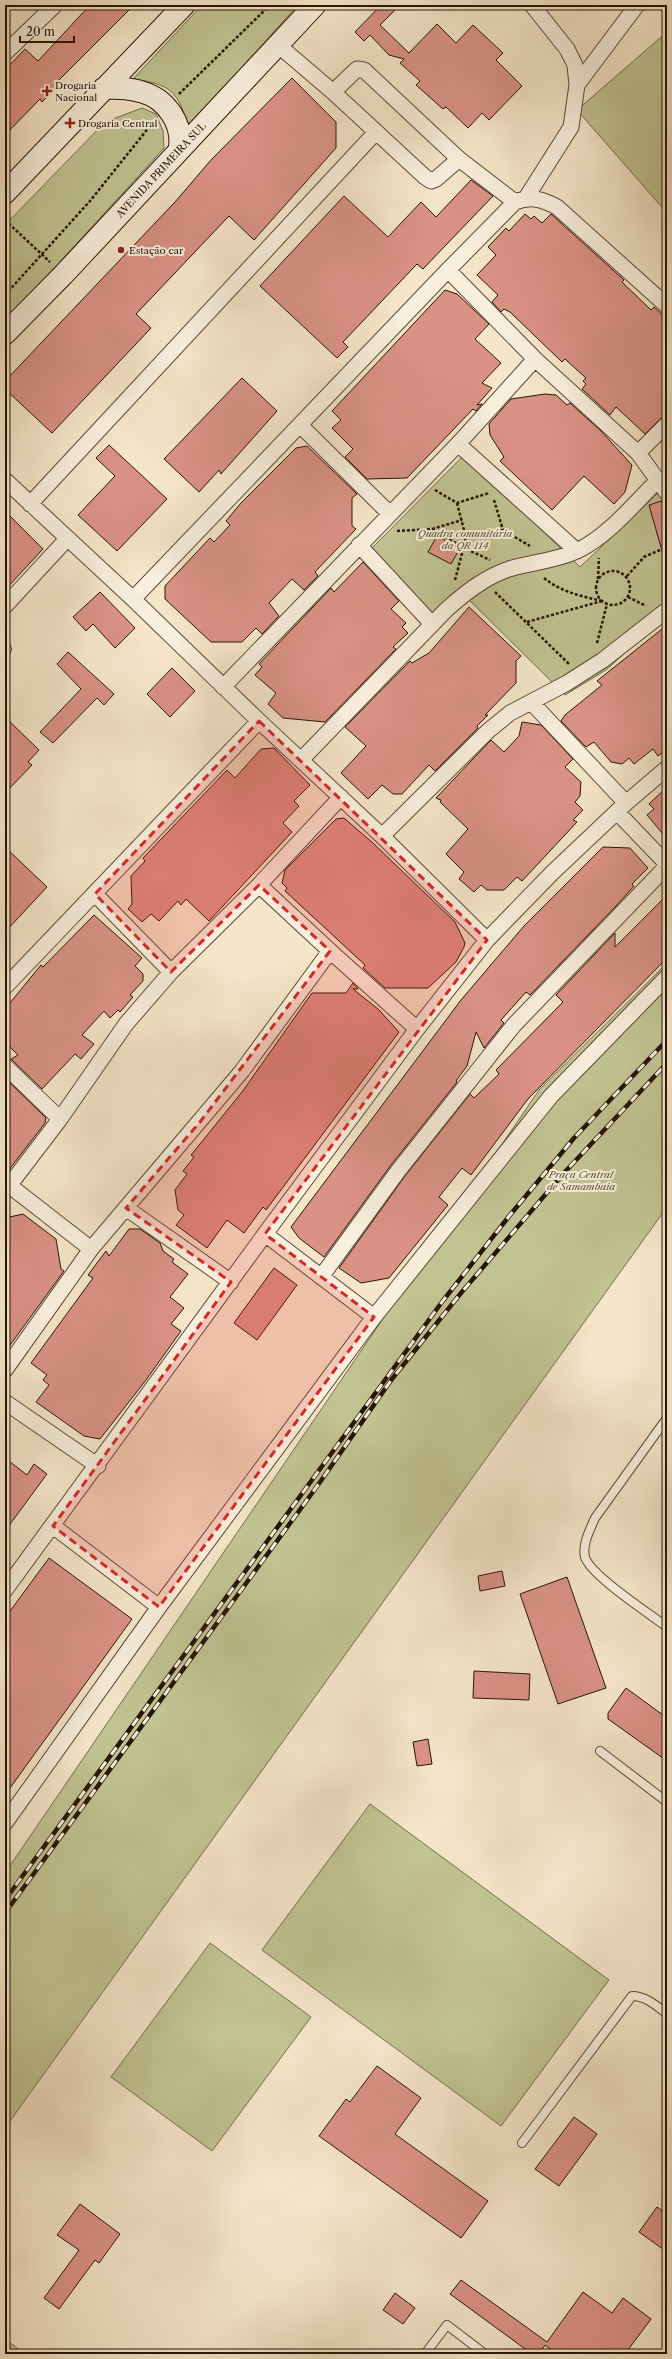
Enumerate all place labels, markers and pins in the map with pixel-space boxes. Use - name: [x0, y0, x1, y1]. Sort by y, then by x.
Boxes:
- place label: Drogaria Nacional: [55, 79, 97, 104]
- marker: Drogaria Nacional: [42, 86, 52, 96]
- place label: Drogaria Central: [78, 117, 157, 130]
- marker: Drogaria Central: [65, 118, 75, 128]
- place label: Estação car: [129, 244, 184, 257]
- marker: Estação car: [116, 245, 126, 255]

